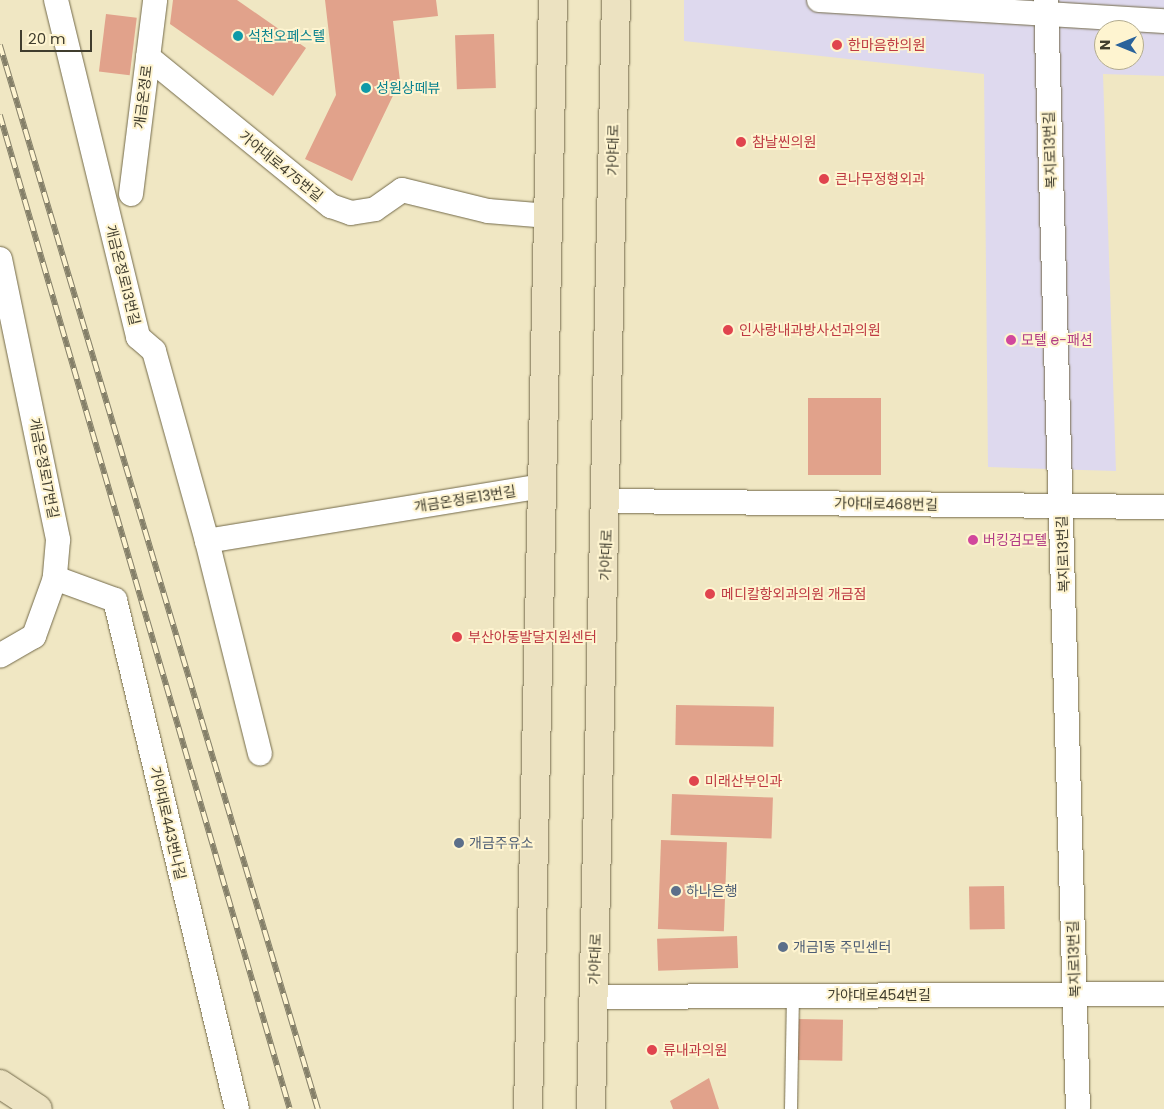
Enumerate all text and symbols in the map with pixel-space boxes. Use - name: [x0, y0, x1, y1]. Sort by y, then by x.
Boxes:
- scale bar: [22, 20, 95, 52]
- north arrow: [1094, 20, 1144, 70]
- text: 20 m: [28, 28, 66, 49]
- place label: 석천오페스텔: [248, 28, 325, 44]
- marker: 석천오페스텔: [232, 30, 244, 42]
- place label: 한마음한의원: [848, 37, 925, 53]
- marker: 한마음한의원: [830, 38, 844, 52]
- text: N: [1095, 40, 1115, 50]
- street label: 개금온정로: [131, 64, 155, 130]
- place label: 성원상떼뷰: [376, 80, 440, 96]
- marker: 성원상떼뷰: [360, 82, 372, 94]
- street label: 복지로13번길: [1040, 111, 1060, 189]
- street label: 가야대로: [604, 124, 622, 176]
- street label: 가야대로475번길: [236, 127, 326, 205]
- place label: 참날씬의원: [752, 134, 816, 150]
- marker: 참날씬의원: [734, 135, 748, 149]
- place label: 큰나무정형외과: [835, 171, 925, 187]
- marker: 큰나무정형외과: [817, 172, 831, 186]
- street label: 개금온정로13번길: [102, 223, 144, 327]
- place label: 인사랑내과방사선과의원: [739, 322, 881, 338]
- marker: 인사랑내과방사선과의원: [721, 323, 735, 337]
- place label: 모텔 e-패션: [1021, 332, 1093, 348]
- marker: 모텔 e-패션: [1005, 334, 1017, 346]
- street label: 개금온정로17번길: [26, 416, 62, 520]
- street label: 개금온정로13번길: [413, 483, 517, 515]
- street label: 가야대로468번길: [834, 495, 938, 513]
- street label: 복지로13번길: [1053, 515, 1073, 593]
- street label: 가야대로: [597, 529, 615, 581]
- place label: 버킹검모텔: [983, 532, 1047, 548]
- marker: 버킹검모텔: [967, 534, 979, 546]
- place label: 메디칼항외과의원 개금점: [721, 586, 866, 602]
- marker: 메디칼항외과의원 개금점: [703, 587, 717, 601]
- place label: 부산아동발달지원센터: [468, 629, 597, 645]
- marker: 부산아동발달지원센터: [450, 630, 464, 644]
- street label: 가야대로443번나길: [147, 765, 189, 881]
- place label: 미래산부인과: [705, 773, 782, 789]
- marker: 미래산부인과: [687, 774, 701, 788]
- place label: 개금주유소: [469, 835, 533, 851]
- marker: 개금주유소: [453, 837, 465, 849]
- place label: 하나은행: [686, 883, 738, 899]
- marker: 하나은행: [670, 885, 682, 897]
- street label: 복지로13번길: [1064, 920, 1084, 998]
- street label: 가야대로: [586, 933, 604, 985]
- place label: 개금1동 주민센터: [793, 939, 891, 955]
- marker: 개금1동 주민센터: [777, 941, 789, 953]
- street label: 가야대로454번길: [827, 987, 931, 1003]
- place label: 류내과의원: [663, 1042, 727, 1058]
- marker: 류내과의원: [645, 1043, 659, 1057]

